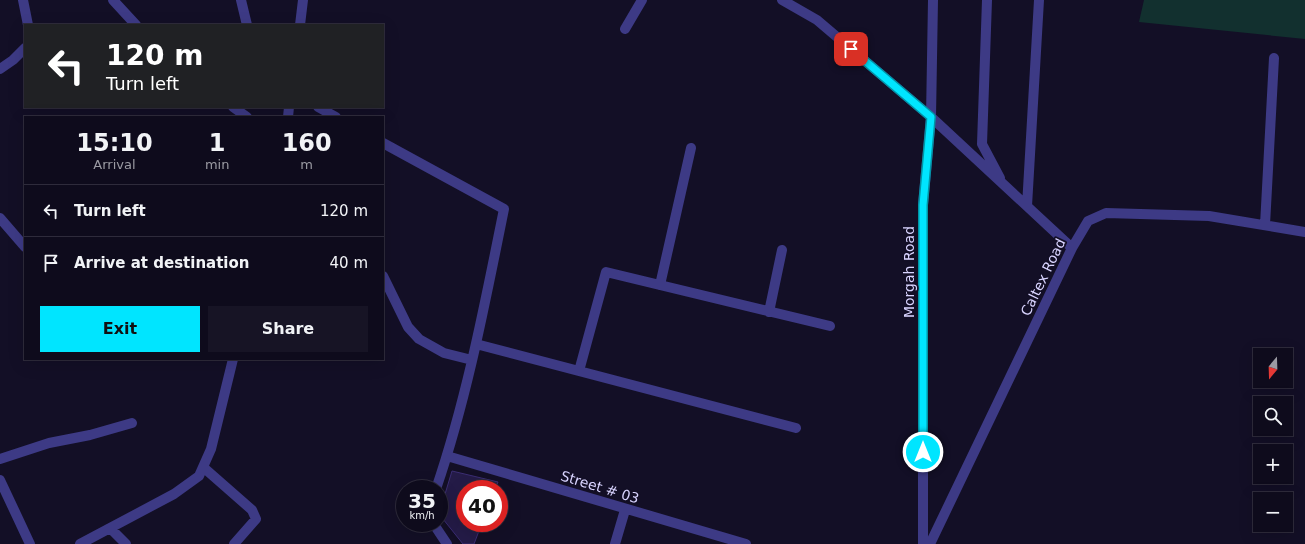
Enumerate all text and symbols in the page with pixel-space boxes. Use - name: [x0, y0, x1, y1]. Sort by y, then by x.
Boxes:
- pin: [834, 32, 868, 66]
- icon: arrive: [840, 38, 862, 60]
- text: 120 m: [106, 39, 203, 72]
- icon: left: [40, 40, 92, 92]
- text: Turn left: [106, 73, 179, 94]
- text: 15:10: [76, 129, 153, 157]
- text: 1: [209, 129, 225, 157]
- text: 160: [282, 129, 332, 157]
- text: Arrival: [93, 157, 136, 172]
- text: min: [205, 157, 229, 172]
- text: m: [300, 157, 313, 172]
- icon: left: [40, 200, 62, 222]
- text: Turn left: [74, 202, 146, 220]
- text: 120 m: [320, 202, 368, 220]
- street label: Morgah Road: [901, 226, 917, 318]
- street label: Caltex Road: [1017, 236, 1069, 318]
- icon: arrive: [40, 252, 62, 274]
- text: Arrive at destination: [74, 254, 249, 272]
- text: 40 m: [330, 254, 368, 272]
- button: Exit: [40, 306, 200, 352]
- button: Share: [208, 306, 368, 352]
- north arrow: [1253, 348, 1293, 388]
- map controls: [1253, 348, 1293, 532]
- button: search: [1253, 396, 1293, 436]
- position arrow: [902, 431, 944, 473]
- button: +: [1253, 444, 1293, 484]
- street label: Street # 03: [559, 468, 641, 506]
- speed limit sign: 40: [456, 480, 508, 532]
- text: 35: [408, 489, 436, 513]
- button: −: [1253, 492, 1293, 532]
- text: km/h: [409, 510, 435, 521]

